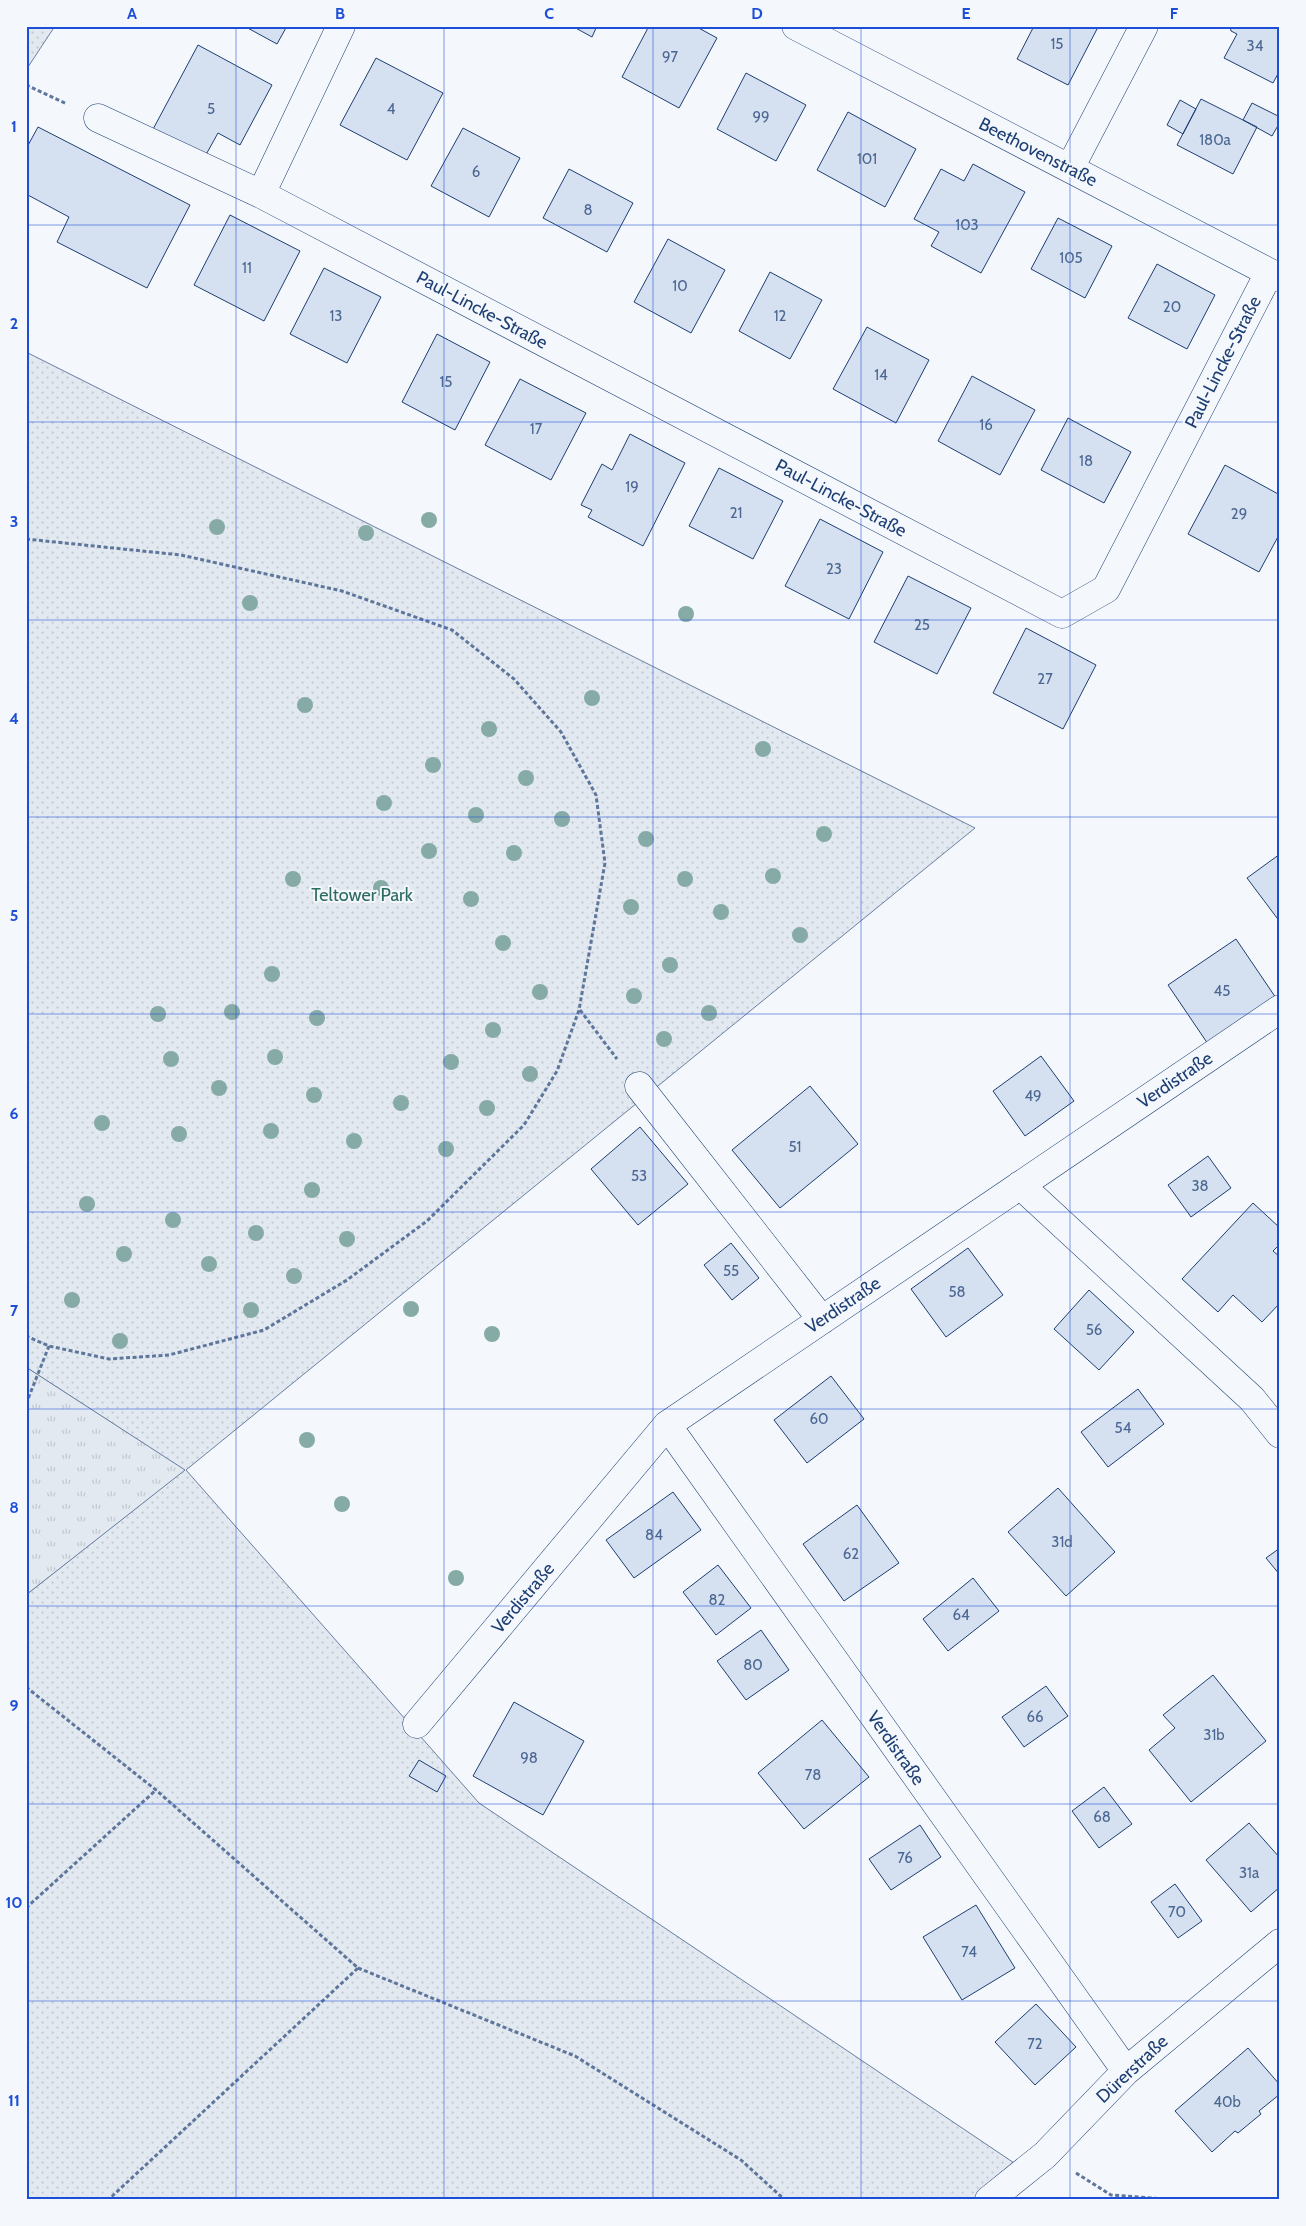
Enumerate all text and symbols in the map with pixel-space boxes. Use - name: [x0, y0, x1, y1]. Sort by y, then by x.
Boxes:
- text: A: [127, 4, 137, 23]
- text: B: [335, 4, 345, 23]
- text: C: [544, 4, 554, 23]
- text: D: [751, 4, 763, 23]
- text: E: [961, 4, 971, 23]
- text: F: [1170, 4, 1179, 23]
- house number: 15: [1050, 35, 1064, 53]
- house number: 34: [1247, 37, 1264, 55]
- house number: 97: [662, 48, 678, 66]
- house number: 5: [207, 100, 215, 118]
- house number: 4: [387, 100, 396, 118]
- house number: 99: [752, 108, 770, 126]
- street label: Beethovenstraße: [975, 113, 1101, 191]
- text: 1: [11, 117, 17, 136]
- house number: 180a: [1199, 131, 1232, 149]
- house number: 101: [857, 150, 877, 168]
- house number: 6: [472, 163, 480, 181]
- house number: 8: [583, 201, 593, 219]
- house number: 103: [955, 216, 979, 234]
- house number: 105: [1059, 249, 1083, 267]
- house number: 11: [242, 259, 252, 277]
- street label: Paul-Lincke-Straße: [413, 266, 551, 354]
- house number: 10: [672, 277, 688, 295]
- street label: Paul-Lincke-Straße: [1180, 292, 1266, 432]
- house number: 20: [1163, 298, 1181, 316]
- house number: 13: [329, 307, 343, 325]
- house number: 12: [774, 307, 787, 325]
- text: 2: [10, 314, 18, 333]
- house number: 14: [874, 366, 888, 384]
- house number: 15: [439, 373, 453, 391]
- house number: 16: [979, 416, 993, 434]
- house number: 17: [530, 420, 543, 438]
- house number: 18: [1079, 452, 1093, 470]
- street label: Paul-Lincke-Straße: [772, 454, 910, 542]
- house number: 19: [625, 478, 639, 496]
- house number: 21: [730, 504, 742, 522]
- house number: 29: [1231, 505, 1247, 523]
- text: 3: [10, 512, 18, 531]
- house number: 23: [826, 560, 842, 578]
- house number: 25: [914, 616, 930, 634]
- house number: 27: [1037, 670, 1053, 688]
- text: 4: [9, 709, 19, 728]
- park label: Teltower Park: [311, 884, 414, 906]
- text: 5: [10, 906, 18, 925]
- house number: 45: [1214, 982, 1230, 1000]
- street label: Verdistraße: [1133, 1047, 1217, 1113]
- house number: 49: [1024, 1087, 1042, 1105]
- text: 6: [10, 1104, 19, 1123]
- house number: 51: [788, 1138, 802, 1156]
- house number: 53: [631, 1167, 647, 1185]
- house number: 38: [1191, 1177, 1209, 1195]
- house number: 55: [723, 1262, 739, 1280]
- street label: Verdistraße: [801, 1272, 885, 1338]
- house number: 58: [948, 1283, 966, 1301]
- text: 7: [10, 1301, 19, 1320]
- house number: 56: [1086, 1321, 1102, 1339]
- house number: 60: [810, 1410, 829, 1428]
- house number: 54: [1115, 1419, 1132, 1437]
- text: 8: [9, 1498, 19, 1517]
- house number: 84: [645, 1526, 663, 1544]
- house number: 31d: [1051, 1533, 1073, 1551]
- house number: 62: [843, 1545, 859, 1563]
- street label: Verdistraße: [487, 1558, 559, 1638]
- house number: 82: [709, 1591, 726, 1609]
- house number: 64: [952, 1606, 970, 1624]
- house number: 80: [743, 1656, 763, 1674]
- text: 9: [10, 1696, 19, 1715]
- street label: Verdistraße: [862, 1707, 930, 1789]
- house number: 66: [1026, 1708, 1044, 1726]
- house number: 31b: [1203, 1726, 1225, 1744]
- house number: 98: [520, 1749, 538, 1767]
- house number: 78: [805, 1766, 821, 1784]
- house number: 68: [1093, 1808, 1111, 1826]
- house number: 76: [897, 1849, 913, 1867]
- house number: 31a: [1239, 1864, 1260, 1882]
- text: 10: [5, 1893, 23, 1912]
- house number: 70: [1168, 1903, 1186, 1921]
- house number: 74: [961, 1943, 977, 1961]
- street label: Dürerstraße: [1092, 2030, 1172, 2108]
- house number: 72: [1027, 2035, 1043, 2053]
- text: 11: [8, 2091, 20, 2110]
- house number: 40b: [1213, 2093, 1241, 2111]

